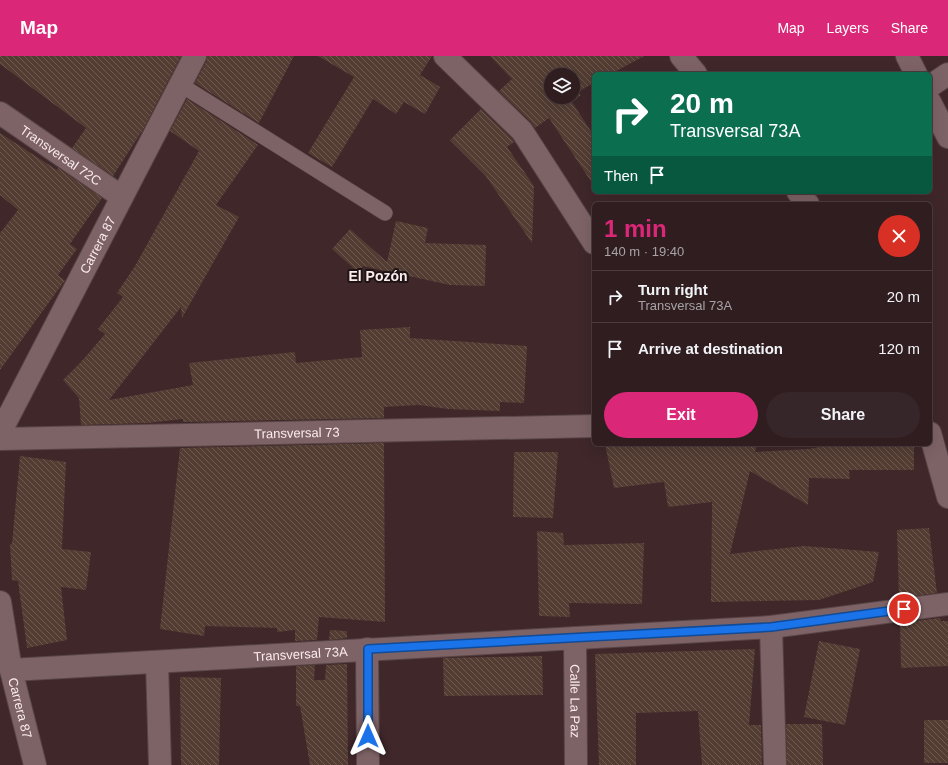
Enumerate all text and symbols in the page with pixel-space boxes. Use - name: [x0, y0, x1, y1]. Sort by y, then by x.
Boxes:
- text: Map: [20, 17, 58, 38]
- text: Map: [777, 20, 805, 36]
- text: Layers: [827, 20, 869, 36]
- text: Share: [891, 20, 928, 36]
- map controls: [544, 68, 580, 104]
- button: layers: [544, 68, 580, 104]
- icon: right: [604, 88, 656, 140]
- text: 20 m: [670, 88, 734, 119]
- text: Transversal 73A: [670, 121, 800, 141]
- street label: Transversal 72C: [18, 122, 104, 188]
- icon: arrive: [646, 164, 668, 186]
- text: Then: [604, 167, 638, 184]
- street label: Carrera 87: [76, 214, 118, 276]
- text: 1 min: [604, 215, 667, 242]
- button: close: [878, 215, 920, 257]
- text: 140 m · 19:40: [604, 244, 684, 259]
- district label: El Pozón: [348, 268, 408, 284]
- text: Turn right: [638, 281, 708, 298]
- icon: right: [604, 286, 626, 308]
- text: 20 m: [887, 288, 920, 305]
- text: Transversal 73A: [638, 298, 732, 313]
- icon: arrive: [604, 338, 626, 360]
- text: Arrive at destination: [638, 340, 783, 357]
- text: 120 m: [878, 340, 920, 357]
- button: Exit: [604, 392, 758, 438]
- button: Share: [766, 392, 920, 438]
- street label: Transversal 73: [254, 424, 340, 441]
- pin: [887, 592, 921, 626]
- icon: arrive: [893, 598, 915, 620]
- street label: Transversal 73A: [253, 643, 348, 664]
- street label: Calle La Paz: [568, 664, 583, 738]
- street label: Carrera 87: [6, 676, 35, 740]
- position arrow: [347, 715, 389, 757]

